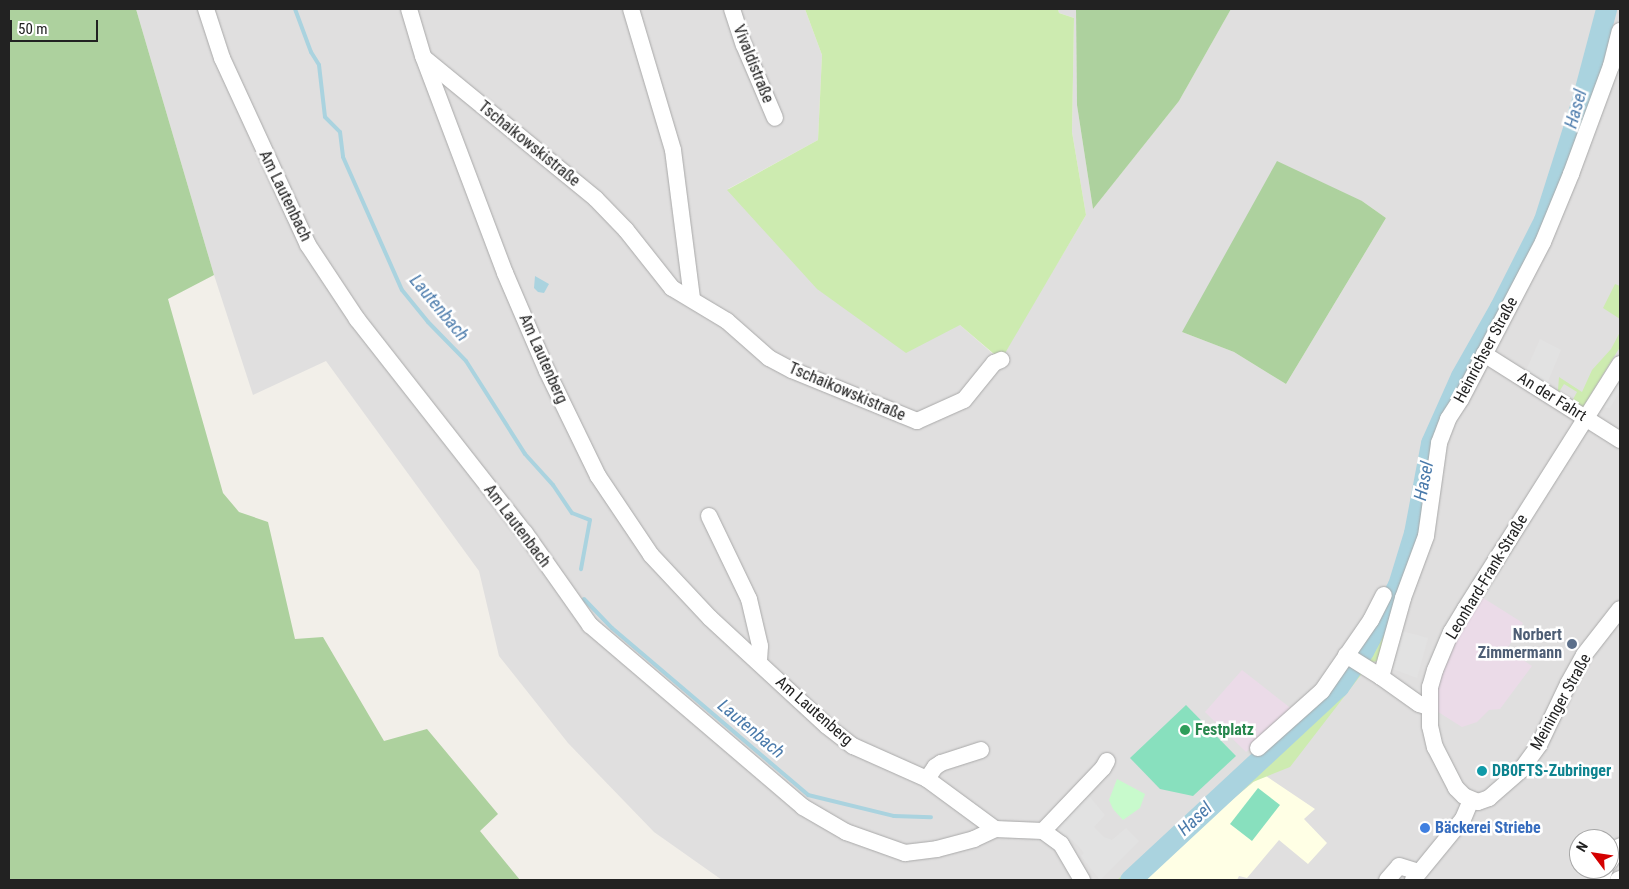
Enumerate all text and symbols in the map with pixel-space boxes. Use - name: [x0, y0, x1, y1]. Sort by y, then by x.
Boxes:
- scale bar: [12, 10, 100, 42]
- text: 50 m: [18, 20, 48, 38]
- street label: Vivaldistraße: [729, 22, 777, 106]
- water label: Hasel: [1560, 87, 1592, 131]
- street label: Tschaikowskistraße: [474, 97, 584, 191]
- street label: Am Lautenbach: [255, 147, 315, 245]
- water label: Lautenbach: [405, 270, 473, 346]
- street label: Heinrichser Straße: [1450, 294, 1522, 406]
- street label: Am Lautenberg: [515, 311, 571, 407]
- street label: Tschaikowskistraße: [786, 359, 908, 425]
- street label: An der Fahrt: [1514, 368, 1590, 426]
- water label: Hasel: [1410, 460, 1438, 502]
- street label: Am Lautenbach: [480, 481, 554, 571]
- street label: Leonhard-Frank-Straße: [1442, 511, 1532, 643]
- place label: Norbert Zimmermann: [1478, 625, 1562, 663]
- marker: Norbert Zimmermann: [1566, 638, 1578, 650]
- street label: Meininger Straße: [1527, 650, 1595, 754]
- street label: Am Lautenberg: [771, 672, 857, 750]
- water label: Lautenbach: [713, 695, 789, 763]
- place label: Festplatz: [1195, 720, 1254, 740]
- marker: Festplatz: [1179, 724, 1191, 736]
- place label: DB0FTS-Zubringer: [1492, 761, 1611, 781]
- marker: DB0FTS-Zubringer: [1476, 765, 1488, 777]
- water label: Hasel: [1173, 798, 1217, 840]
- place label: Bäckerei Striebe: [1435, 818, 1541, 838]
- marker: Bäckerei Striebe: [1419, 822, 1431, 834]
- north arrow: [1569, 829, 1619, 879]
- text: N: [1573, 839, 1591, 855]

